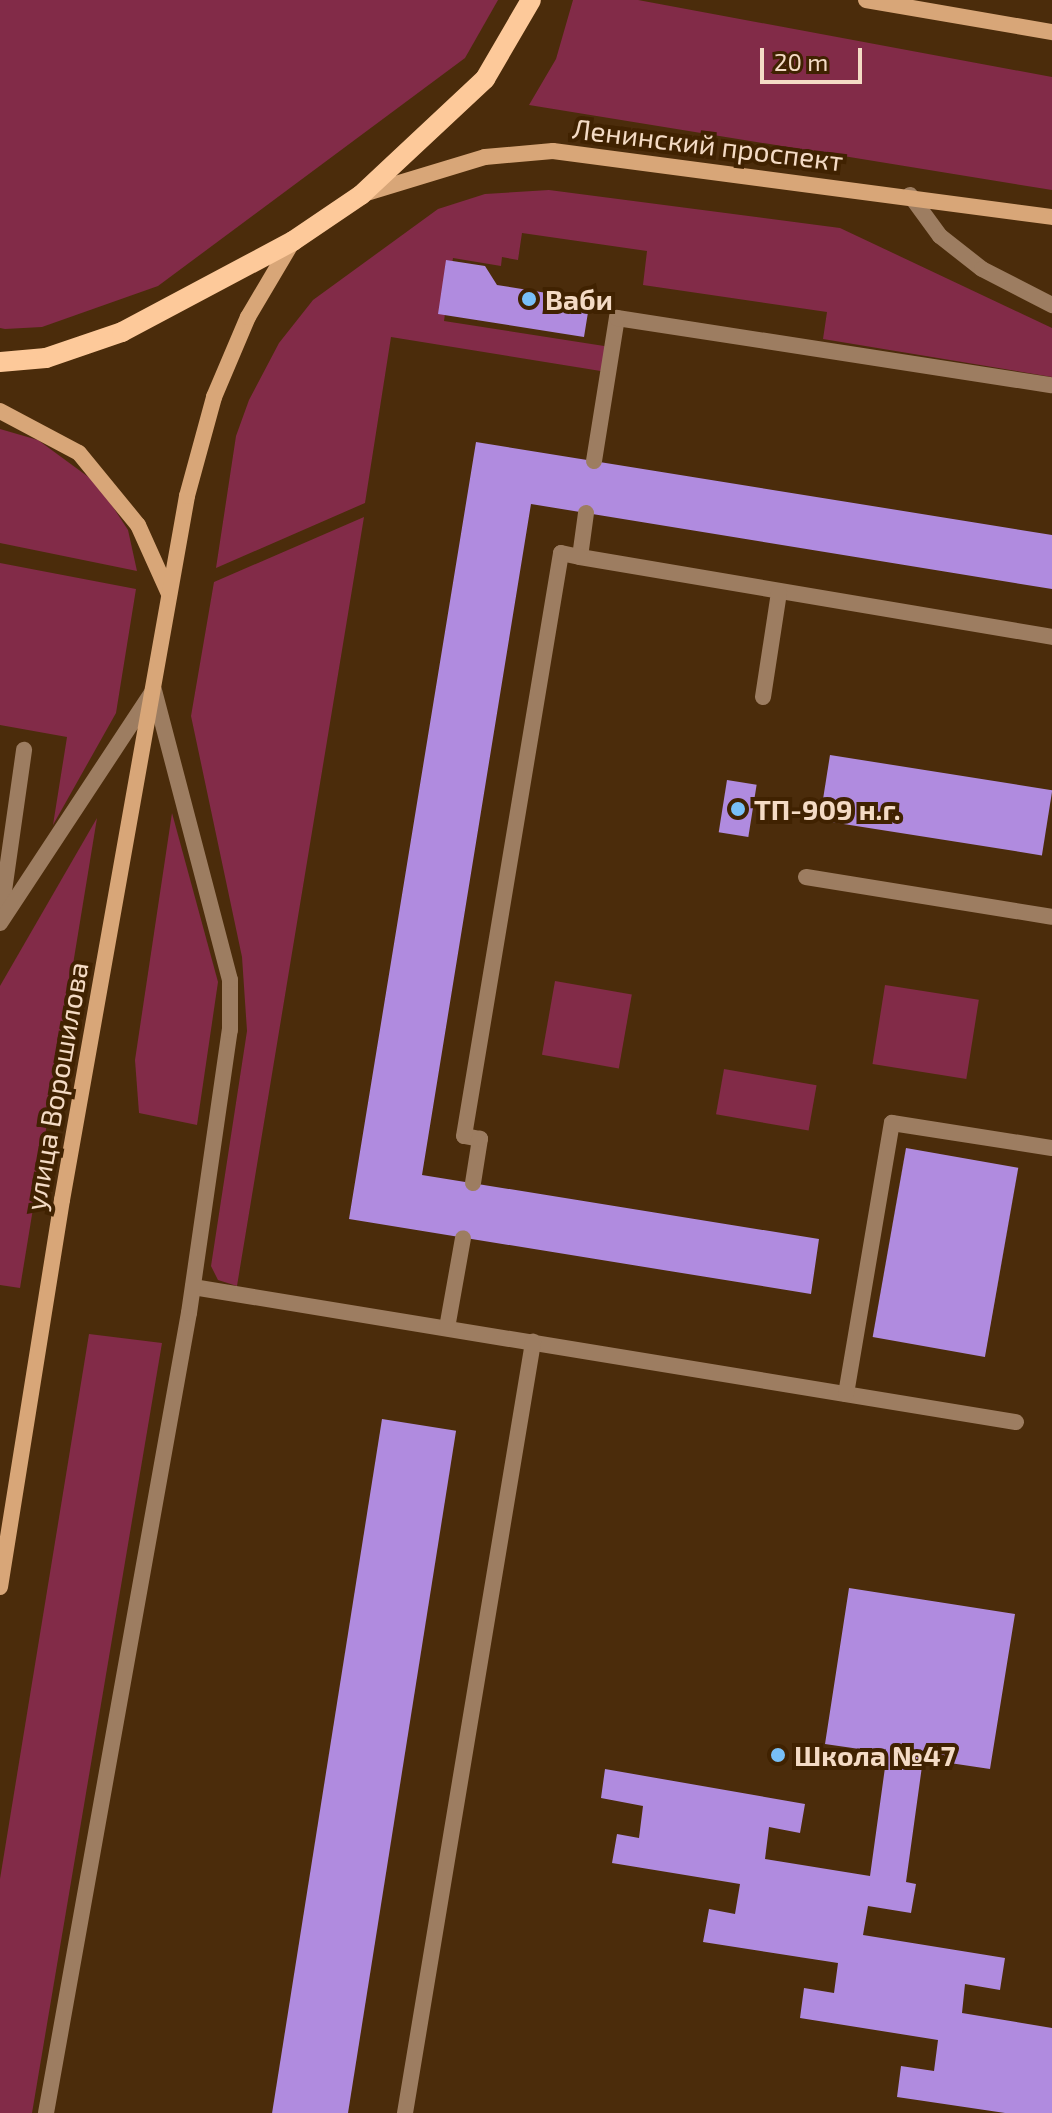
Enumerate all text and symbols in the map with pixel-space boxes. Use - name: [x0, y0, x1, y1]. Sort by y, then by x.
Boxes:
- scale bar: [764, 32, 866, 82]
- text: 20 m: [774, 47, 828, 76]
- street label: Ленинский проспект: [571, 111, 845, 177]
- place label: Ваби: [545, 282, 613, 316]
- marker: Ваби: [520, 290, 538, 308]
- place label: ТП-909 н.г.: [754, 792, 901, 826]
- marker: ТП-909 н.г.: [729, 800, 747, 818]
- street label: улица Ворошилова: [18, 959, 94, 1213]
- place label: Школа №47: [794, 1738, 956, 1772]
- marker: Школа №47: [769, 1746, 787, 1764]

